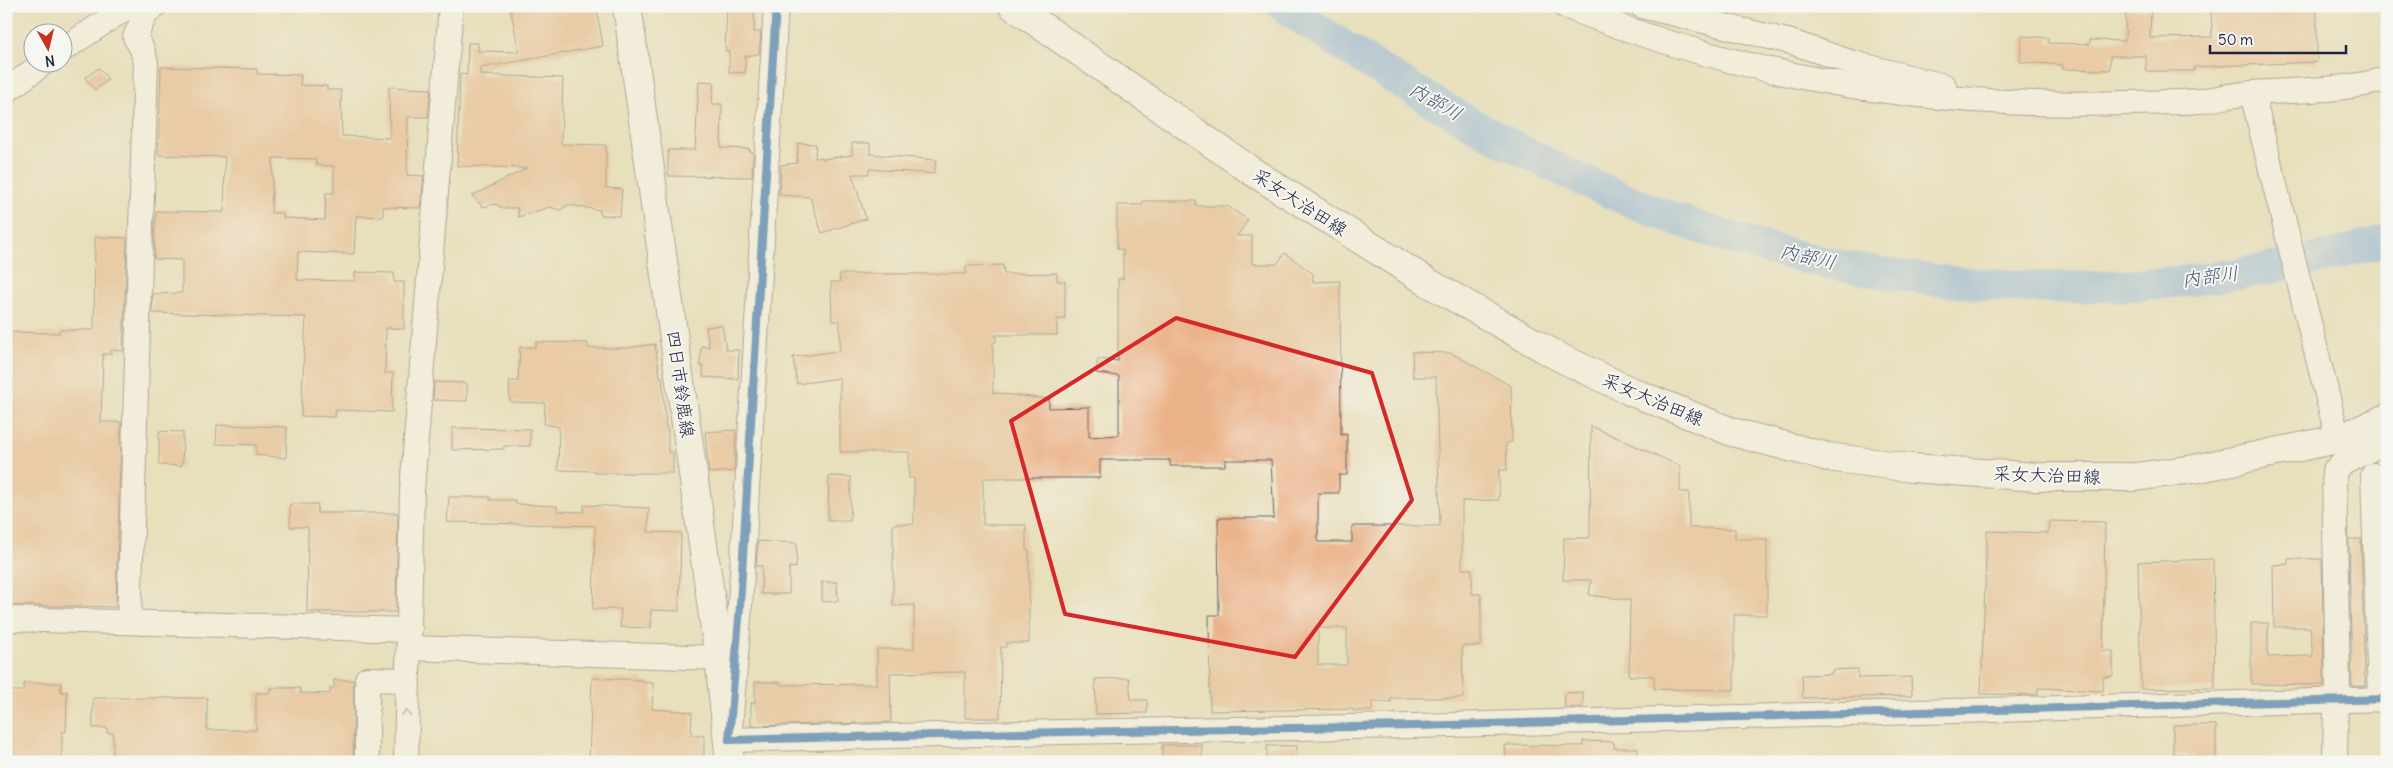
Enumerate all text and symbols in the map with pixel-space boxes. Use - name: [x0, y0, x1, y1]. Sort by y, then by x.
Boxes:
- north arrow: [22, 22, 72, 72]
- scale bar: [2210, 22, 2347, 54]
- text: 50 m: [2218, 30, 2253, 49]
- text: N: [44, 51, 56, 70]
- water label: 内部川: [1405, 76, 1467, 126]
- street label: 采女大治田線: [1248, 163, 1352, 241]
- water label: 内部川: [1778, 238, 1838, 274]
- water label: 内部川: [2180, 261, 2240, 291]
- street label: 四日市鈴鹿線: [662, 329, 700, 439]
- street label: 采女大治田線: [1599, 367, 1707, 431]
- street label: 采女大治田線: [1993, 462, 2101, 488]
- one-way arrow: [401, 709, 411, 716]

